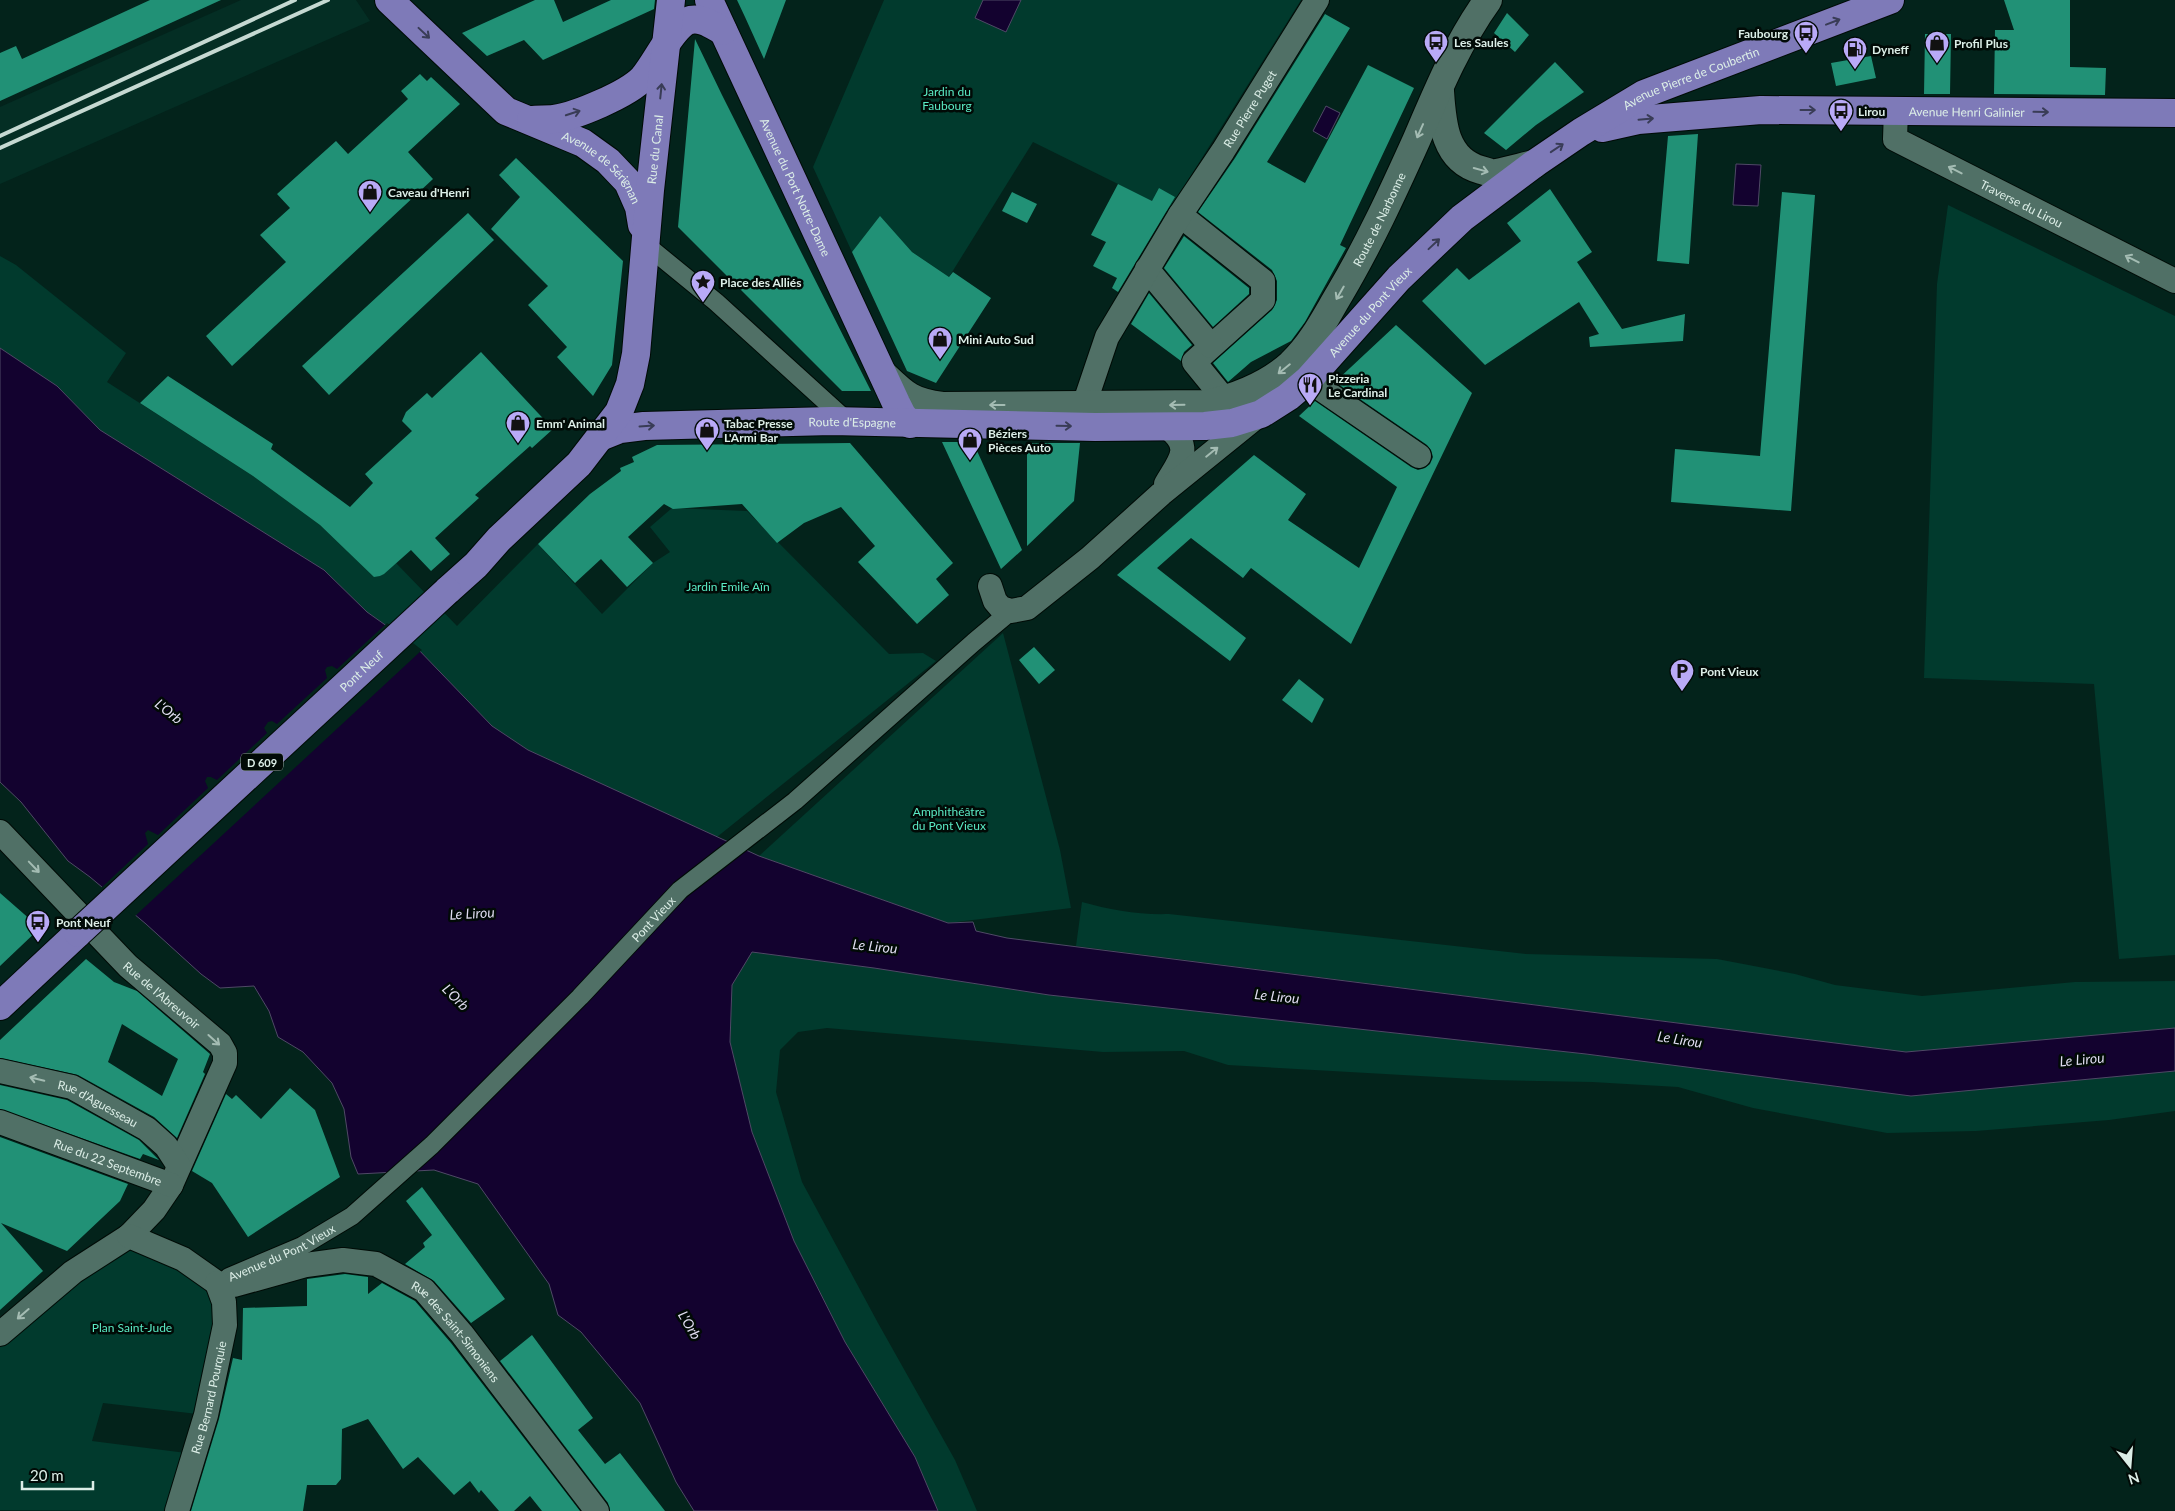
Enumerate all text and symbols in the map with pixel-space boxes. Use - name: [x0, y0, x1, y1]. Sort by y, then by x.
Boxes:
- one-way arrow: [1825, 17, 1841, 26]
- bus stop icon: Faubourg: [1793, 20, 1819, 54]
- place label: Faubourg: [1738, 26, 1789, 41]
- one-way arrow: [418, 27, 430, 39]
- bus stop icon: Les Saules: [1423, 29, 1449, 63]
- shop icon: Profil Plus: [1924, 30, 1950, 64]
- place label: Les Saules: [1454, 35, 1509, 50]
- fuel station icon: Dyneff: [1842, 36, 1868, 70]
- place label: Profil Plus: [1954, 36, 2008, 51]
- place label: Dyneff: [1872, 42, 1909, 57]
- street label: Avenue Pierre de Coubertin: [1620, 43, 1761, 113]
- street label: Rue Pierre Puget: [1220, 67, 1279, 150]
- one-way arrow: [656, 83, 666, 99]
- park label: Jardin du Faubourg: [922, 84, 972, 113]
- bus stop icon: Lirou: [1828, 98, 1854, 132]
- place label: Lirou: [1858, 104, 1885, 119]
- street label: Avenue Henri Galinier: [1909, 104, 2025, 119]
- one-way arrow: [1800, 105, 1816, 115]
- one-way arrow: [2032, 107, 2048, 117]
- one-way arrow: [565, 108, 580, 117]
- street label: Rue du Canal: [643, 114, 666, 185]
- street label: Avenue du Port Notre-Dame: [757, 115, 834, 258]
- one-way arrow: [1638, 115, 1654, 124]
- one-way arrow: [1414, 123, 1424, 138]
- street label: Avenue de Sérignan: [560, 128, 644, 206]
- one-way arrow: [1550, 143, 1564, 153]
- one-way arrow: [1948, 165, 1963, 175]
- one-way arrow: [1472, 166, 1488, 175]
- street label: Route de Narbonne: [1349, 170, 1408, 269]
- street label: Traverse du Lirou: [1978, 176, 2065, 230]
- shop icon: Caveau d'Henri: [357, 179, 383, 213]
- place label: Caveau d'Henri: [388, 185, 469, 200]
- one-way arrow: [1428, 238, 1441, 250]
- one-way arrow: [2124, 254, 2139, 264]
- street label: Avenue du Pont Vieux: [1325, 263, 1414, 360]
- place icon: Place des Alliés: [690, 269, 716, 303]
- place label: Place des Alliés: [720, 275, 802, 290]
- one-way arrow: [1335, 285, 1345, 300]
- shop icon: Mini Auto Sud: [927, 326, 953, 360]
- place label: Mini Auto Sud: [958, 332, 1034, 347]
- one-way arrow: [1278, 364, 1291, 375]
- place label: Pizzeria Le Cardinal: [1328, 371, 1387, 400]
- restaurant icon: Pizzeria Le Cardinal: [1297, 372, 1323, 406]
- one-way arrow: [989, 400, 1006, 410]
- one-way arrow: [1169, 400, 1186, 410]
- shop icon: Emm' Animal: [505, 410, 531, 444]
- street label: Route d'Espagne: [808, 413, 896, 430]
- place label: Emm' Animal: [536, 416, 605, 431]
- place label: Tabac Presse L'Armi Bar: [724, 416, 793, 445]
- shop icon: Tabac Presse L'Armi Bar: [694, 417, 720, 451]
- one-way arrow: [639, 421, 655, 430]
- one-way arrow: [1056, 421, 1072, 431]
- place label: Béziers Pièces Auto: [988, 426, 1051, 455]
- shop icon: Béziers Pièces Auto: [957, 427, 983, 461]
- one-way arrow: [1205, 447, 1218, 458]
- park label: Jardin Emile Aïn: [686, 579, 770, 594]
- street label: Pont Neuf: [336, 646, 387, 694]
- parking icon: Pont Vieux: [1669, 658, 1695, 692]
- place label: Pont Vieux: [1700, 664, 1759, 679]
- water label: L'Orb: [152, 695, 186, 727]
- road number: D 609: [241, 754, 283, 770]
- park label: Amphithéâtre du Pont Vieux: [912, 804, 986, 833]
- one-way arrow: [28, 861, 40, 873]
- street label: Pont Vieux: [628, 893, 678, 945]
- water label: Le Lirou: [449, 903, 495, 923]
- bus stop icon: Pont Neuf: [25, 909, 51, 943]
- place label: Pont Neuf: [56, 915, 111, 930]
- water label: Le Lirou: [852, 935, 898, 957]
- street label: Rue de l'Abreuvoir: [121, 958, 204, 1032]
- water label: L'Orb: [439, 980, 473, 1014]
- water label: Le Lirou: [1254, 985, 1300, 1007]
- water label: Le Lirou: [1656, 1027, 1704, 1051]
- one-way arrow: [208, 1034, 221, 1045]
- water label: Le Lirou: [2059, 1049, 2105, 1069]
- one-way arrow: [29, 1074, 45, 1083]
- street label: Rue d'Aguesseau: [57, 1077, 141, 1130]
- street label: Rue du 22 Septembre: [52, 1135, 164, 1189]
- street label: Avenue du Pont Vieux: [226, 1221, 338, 1284]
- street label: Rue des Saint-Simoniens: [409, 1277, 503, 1385]
- one-way arrow: [17, 1308, 30, 1319]
- water label: L'Orb: [675, 1308, 705, 1342]
- park label: Plan Saint-Jude: [92, 1320, 172, 1335]
- street label: Rue Bernard Pourquie: [187, 1340, 229, 1456]
- north arrow: [2105, 1441, 2155, 1491]
- scale bar: [22, 1458, 94, 1490]
- text: 20 m: [30, 1466, 64, 1484]
- text: N: [2126, 1469, 2142, 1489]

